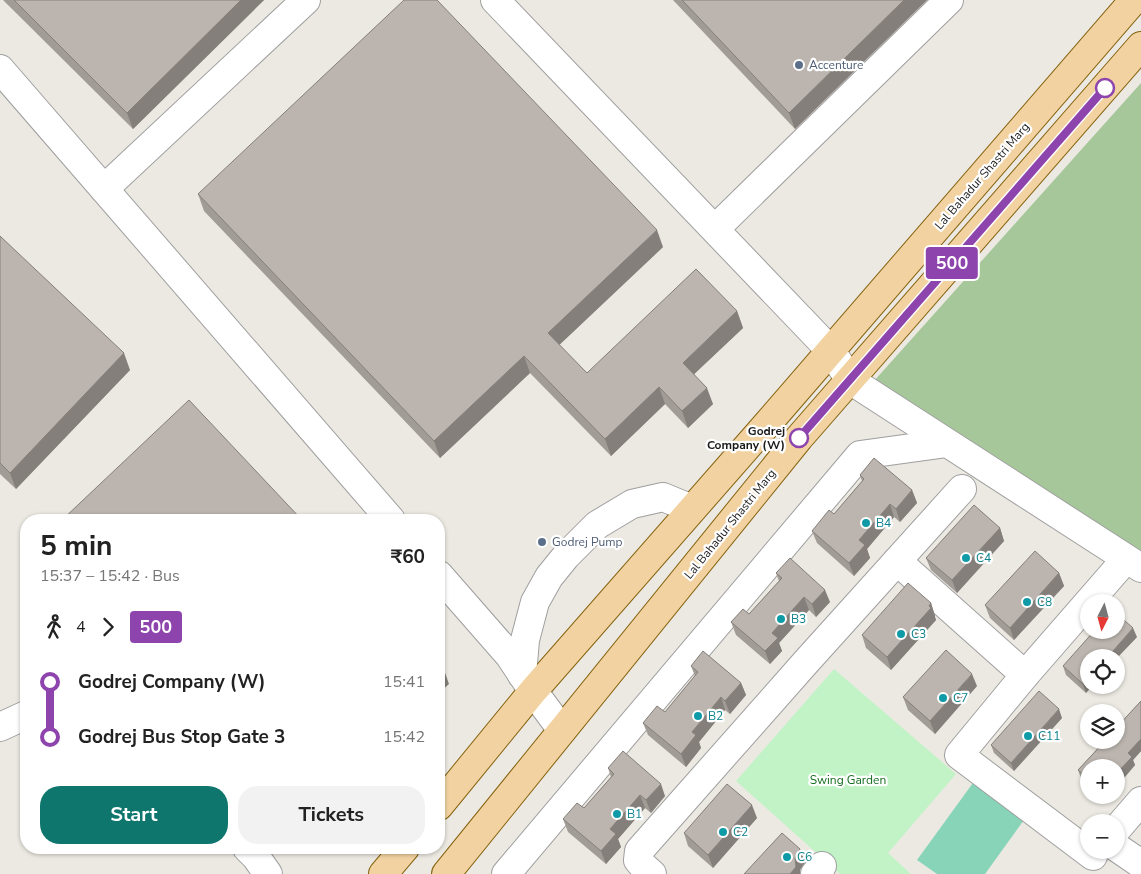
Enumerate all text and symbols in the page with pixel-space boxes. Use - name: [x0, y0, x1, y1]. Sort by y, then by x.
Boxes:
- place label: Accenture: [809, 57, 863, 73]
- marker: Accenture: [793, 59, 805, 71]
- unlabelled marker: [1095, 78, 1115, 98]
- street label: Lal Bahadur Shastri Marg: [931, 119, 1033, 233]
- line badge: 500: [923, 247, 981, 279]
- text: 500: [936, 251, 968, 275]
- place label: Godrej Company (W): [707, 423, 785, 453]
- marker: Godrej Company (W): [789, 428, 809, 448]
- street label: Lal Bahadur Shastri Marg: [681, 466, 779, 582]
- place label: B4: [876, 515, 891, 531]
- marker: B4: [860, 517, 872, 529]
- text: 5 min: [40, 527, 112, 565]
- place label: Godrej Pump: [552, 534, 622, 550]
- marker: Godrej Pump: [536, 536, 548, 548]
- text: ₹60: [391, 544, 425, 570]
- place label: C4: [976, 550, 991, 566]
- marker: C4: [960, 552, 972, 564]
- text: 15:37 – 15:42 · Bus: [40, 565, 180, 587]
- place label: C8: [1037, 594, 1052, 610]
- north arrow: [1080, 594, 1125, 639]
- map controls: [1080, 594, 1125, 859]
- marker: C8: [1021, 596, 1033, 608]
- place label: B3: [791, 611, 806, 627]
- icon: walk: [40, 613, 68, 641]
- icon: forward: [94, 613, 122, 641]
- marker: B3: [775, 613, 787, 625]
- text: 500: [140, 615, 172, 639]
- text: 4: [76, 616, 86, 638]
- place label: C3: [911, 626, 926, 642]
- marker: C3: [895, 628, 907, 640]
- button: locate: [1080, 649, 1125, 694]
- text: Godrej Company (W): [78, 669, 266, 695]
- text: 15:41: [383, 671, 425, 693]
- place label: C7: [953, 690, 968, 706]
- marker: C7: [937, 692, 949, 704]
- button: layers: [1080, 704, 1125, 749]
- place label: B2: [708, 708, 723, 724]
- marker: B2: [692, 710, 704, 722]
- text: Godrej Bus Stop Gate 3: [78, 724, 285, 750]
- text: 15:42: [383, 726, 425, 748]
- place label: C11: [1038, 728, 1060, 744]
- marker: C11: [1022, 730, 1034, 742]
- button: +: [1080, 759, 1125, 804]
- park label: Swing Garden: [810, 772, 886, 788]
- button: Start: [40, 786, 228, 844]
- button: Tickets: [238, 786, 425, 844]
- place label: B1: [627, 806, 642, 822]
- marker: B1: [611, 808, 623, 820]
- button: −: [1080, 814, 1125, 859]
- place label: C2: [733, 824, 748, 840]
- marker: C2: [717, 826, 729, 838]
- place label: C6: [797, 849, 812, 865]
- marker: C6: [781, 851, 793, 863]

